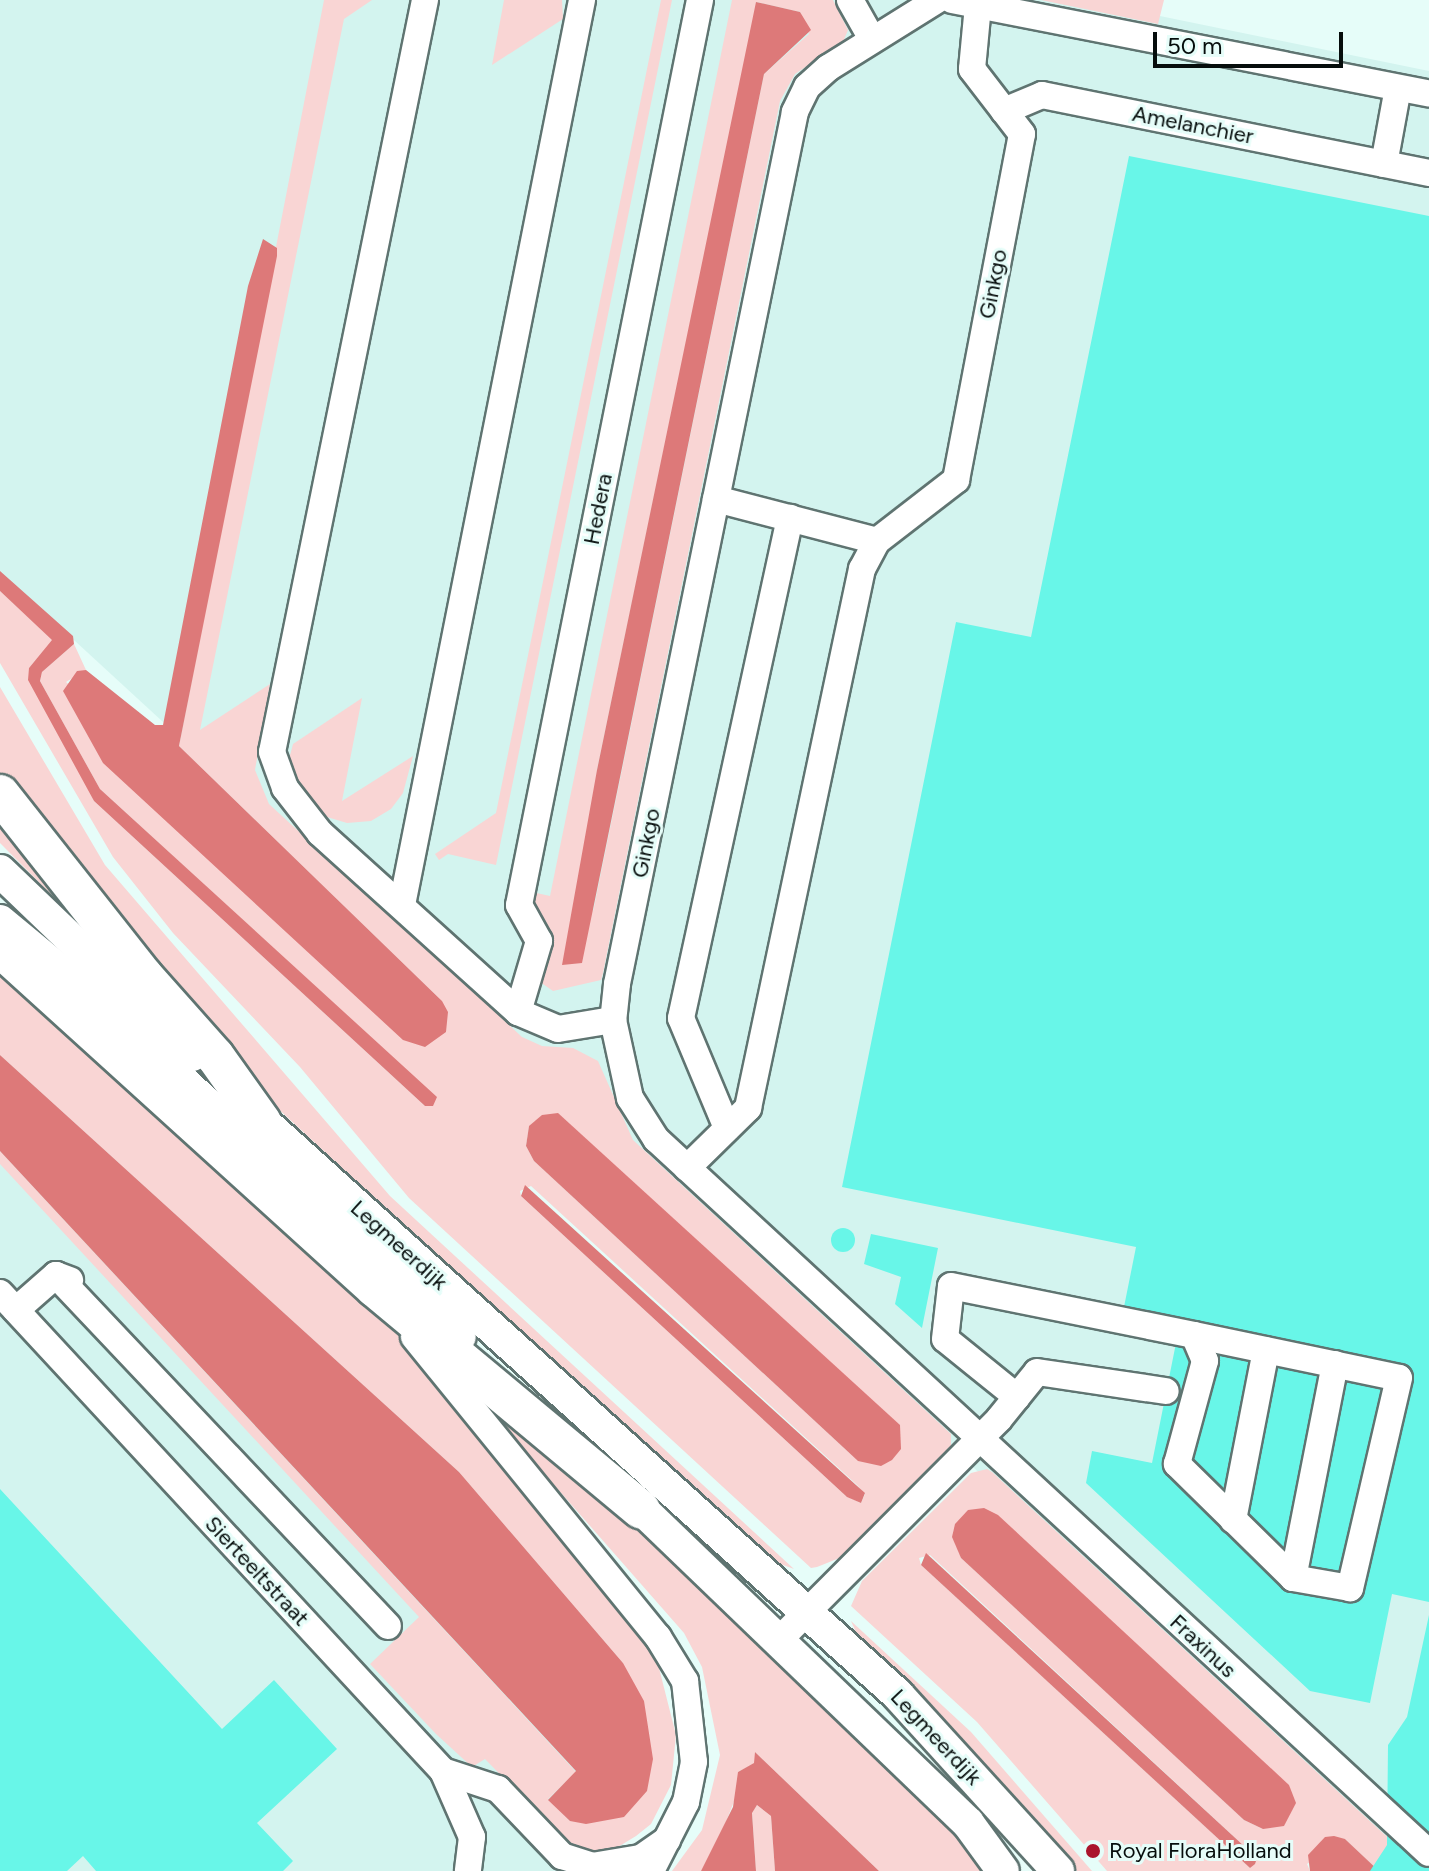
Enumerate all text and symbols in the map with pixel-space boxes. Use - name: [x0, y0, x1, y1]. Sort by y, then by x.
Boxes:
- scale bar: [1157, 16, 1347, 66]
- text: 50 m: [1167, 31, 1223, 60]
- street label: Amelanchier: [1130, 100, 1256, 150]
- street label: Ginkgo: [973, 247, 1013, 321]
- street label: Hedera: [578, 471, 618, 547]
- street label: Ginkgo: [626, 806, 666, 880]
- street label: Legmeerdijk: [345, 1195, 453, 1295]
- street label: Sierteeltstraat: [200, 1511, 314, 1631]
- street label: Fraxinus: [1164, 1609, 1242, 1683]
- street label: Legmeerdijk: [885, 1684, 987, 1790]
- place label: Royal FloraHolland: [1109, 1838, 1292, 1864]
- marker: Royal FloraHolland: [1084, 1842, 1102, 1860]

